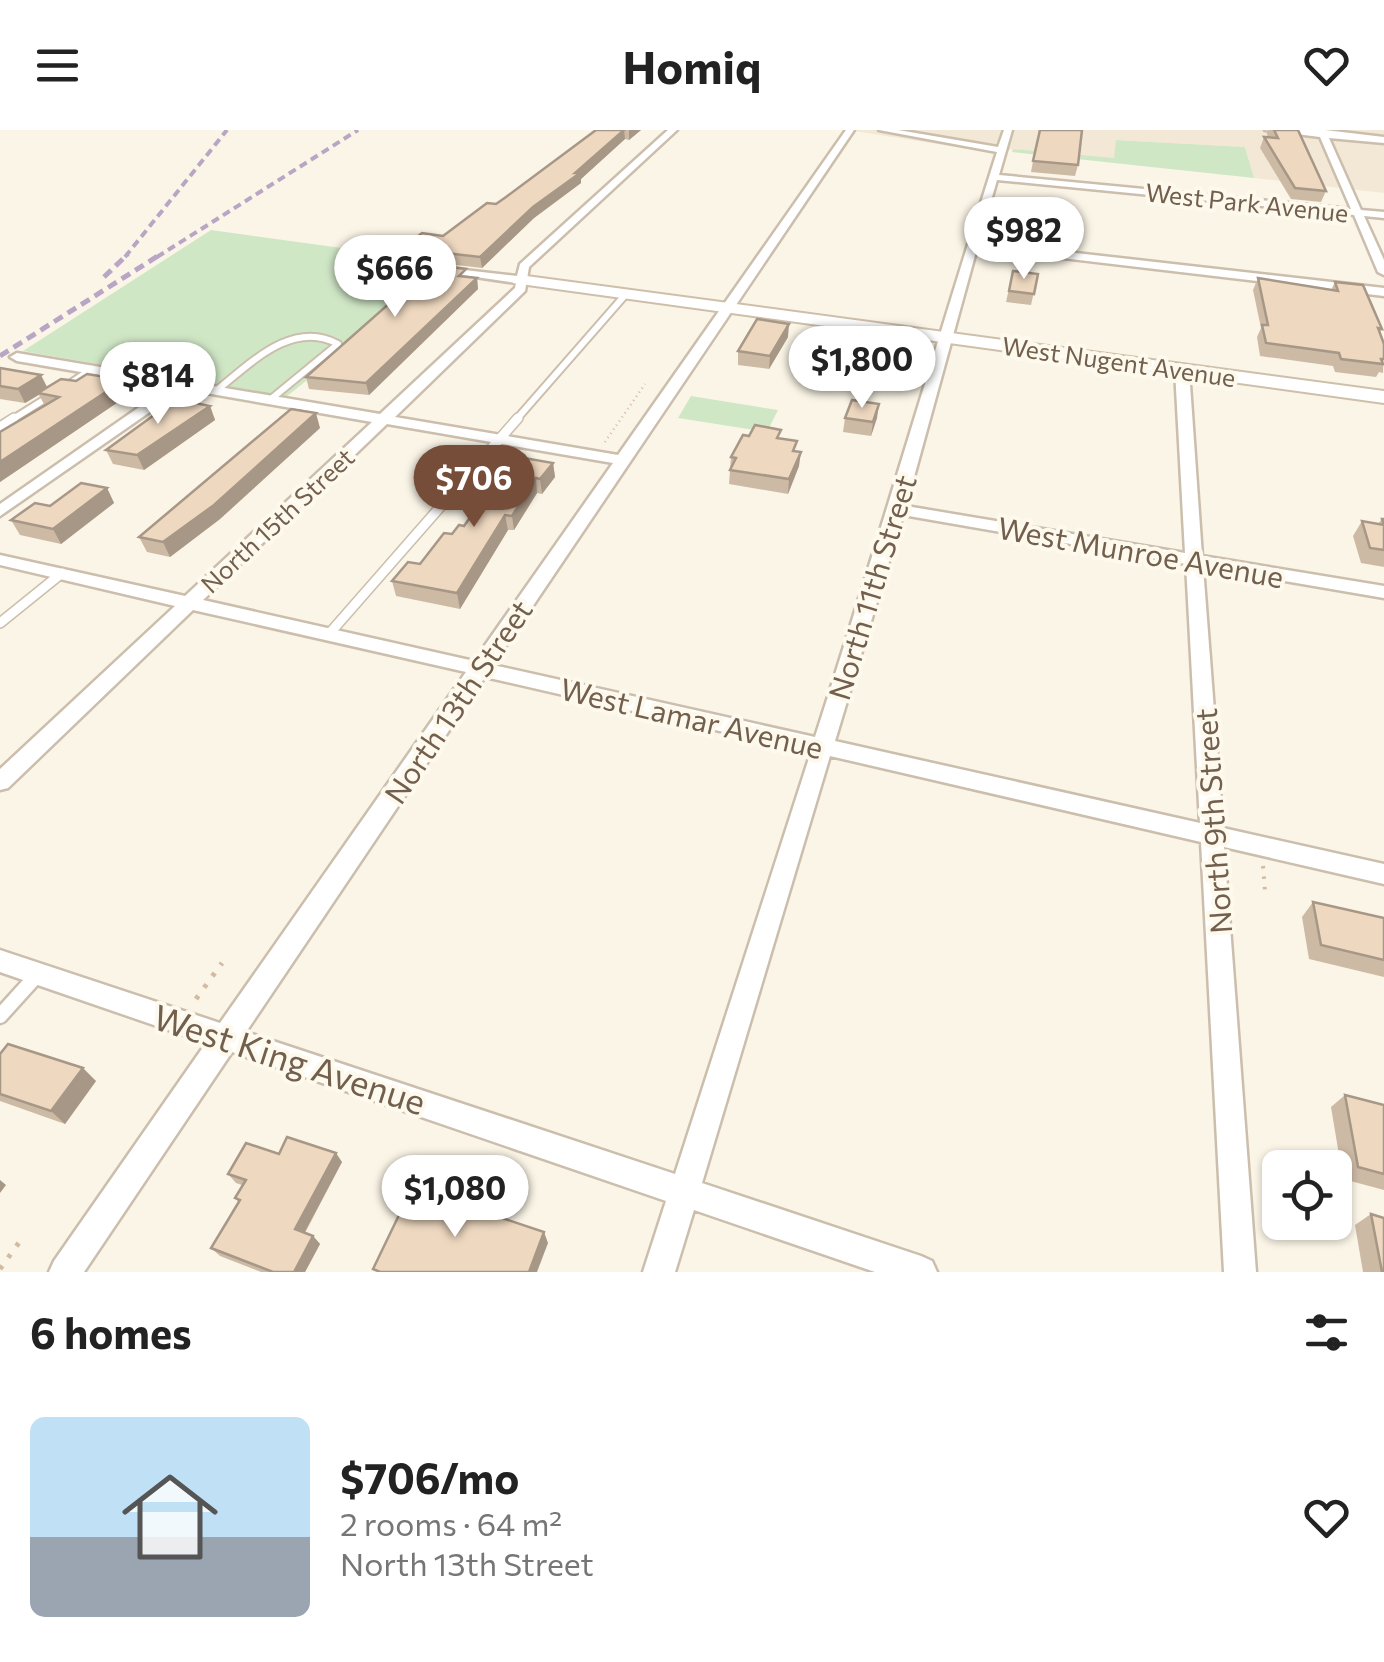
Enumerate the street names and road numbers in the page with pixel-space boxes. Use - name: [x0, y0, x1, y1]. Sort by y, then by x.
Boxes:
- street label: West Park Avenue: [1144, 176, 1350, 228]
- street label: West Nugent Avenue: [1000, 330, 1238, 392]
- street label: North 15th Street: [194, 441, 360, 599]
- street label: North 11th Street: [819, 470, 923, 704]
- street label: West Munroe Avenue: [995, 508, 1287, 594]
- street label: North 13th Street: [375, 592, 539, 810]
- street label: West Lamar Avenue: [557, 669, 827, 765]
- street label: North 9th Street: [1186, 707, 1238, 935]
- street label: West King Avenue: [149, 994, 431, 1122]

